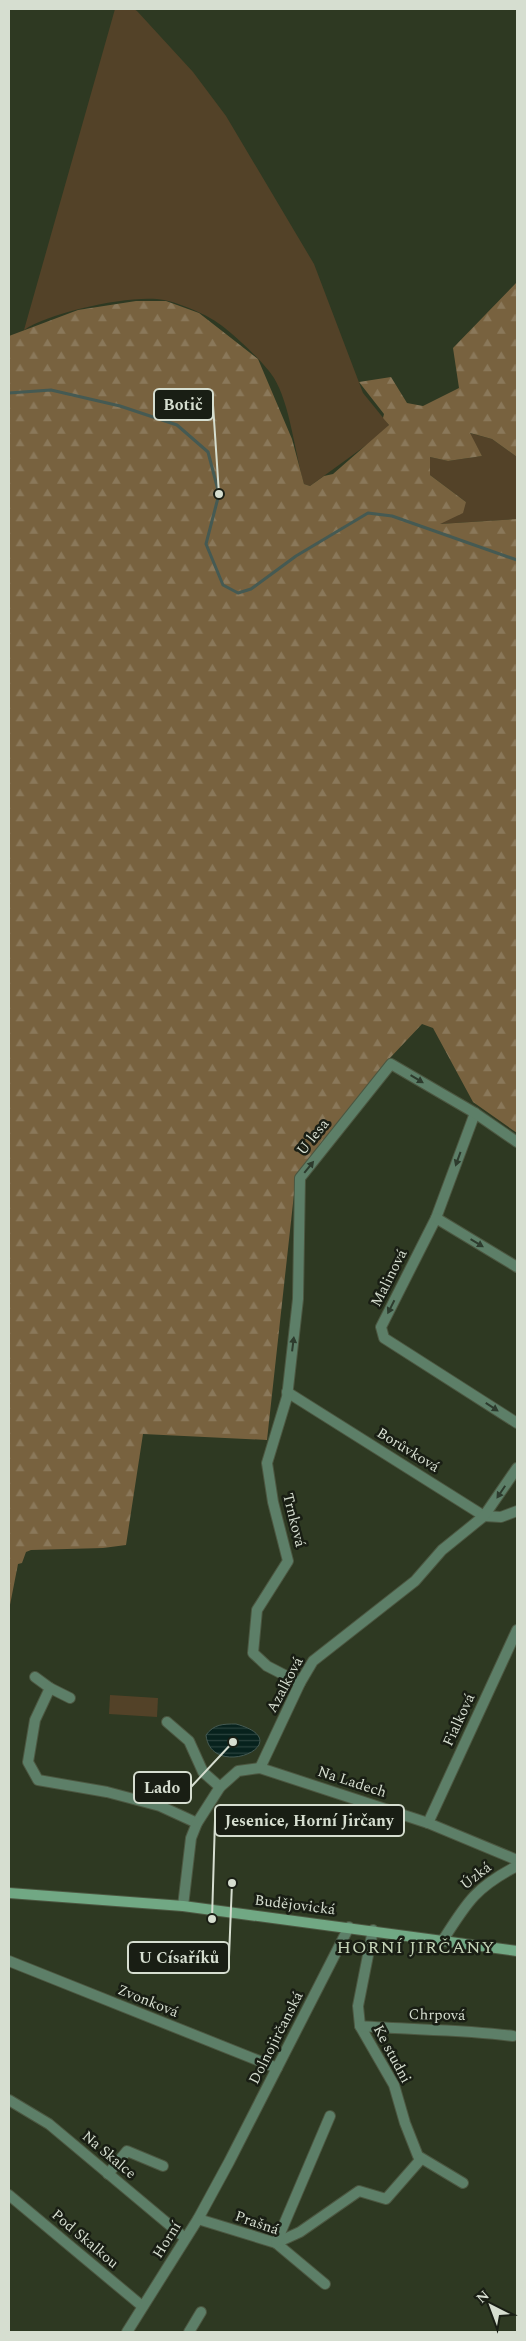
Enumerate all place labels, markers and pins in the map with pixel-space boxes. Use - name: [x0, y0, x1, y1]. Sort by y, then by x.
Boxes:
- callout: Botič: [154, 389, 213, 420]
- callout: Lado: [134, 1772, 191, 1803]
- callout: Jesenice, Horní Jirčany: [215, 1805, 404, 1836]
- callout: U Císaříků: [128, 1942, 229, 1973]

